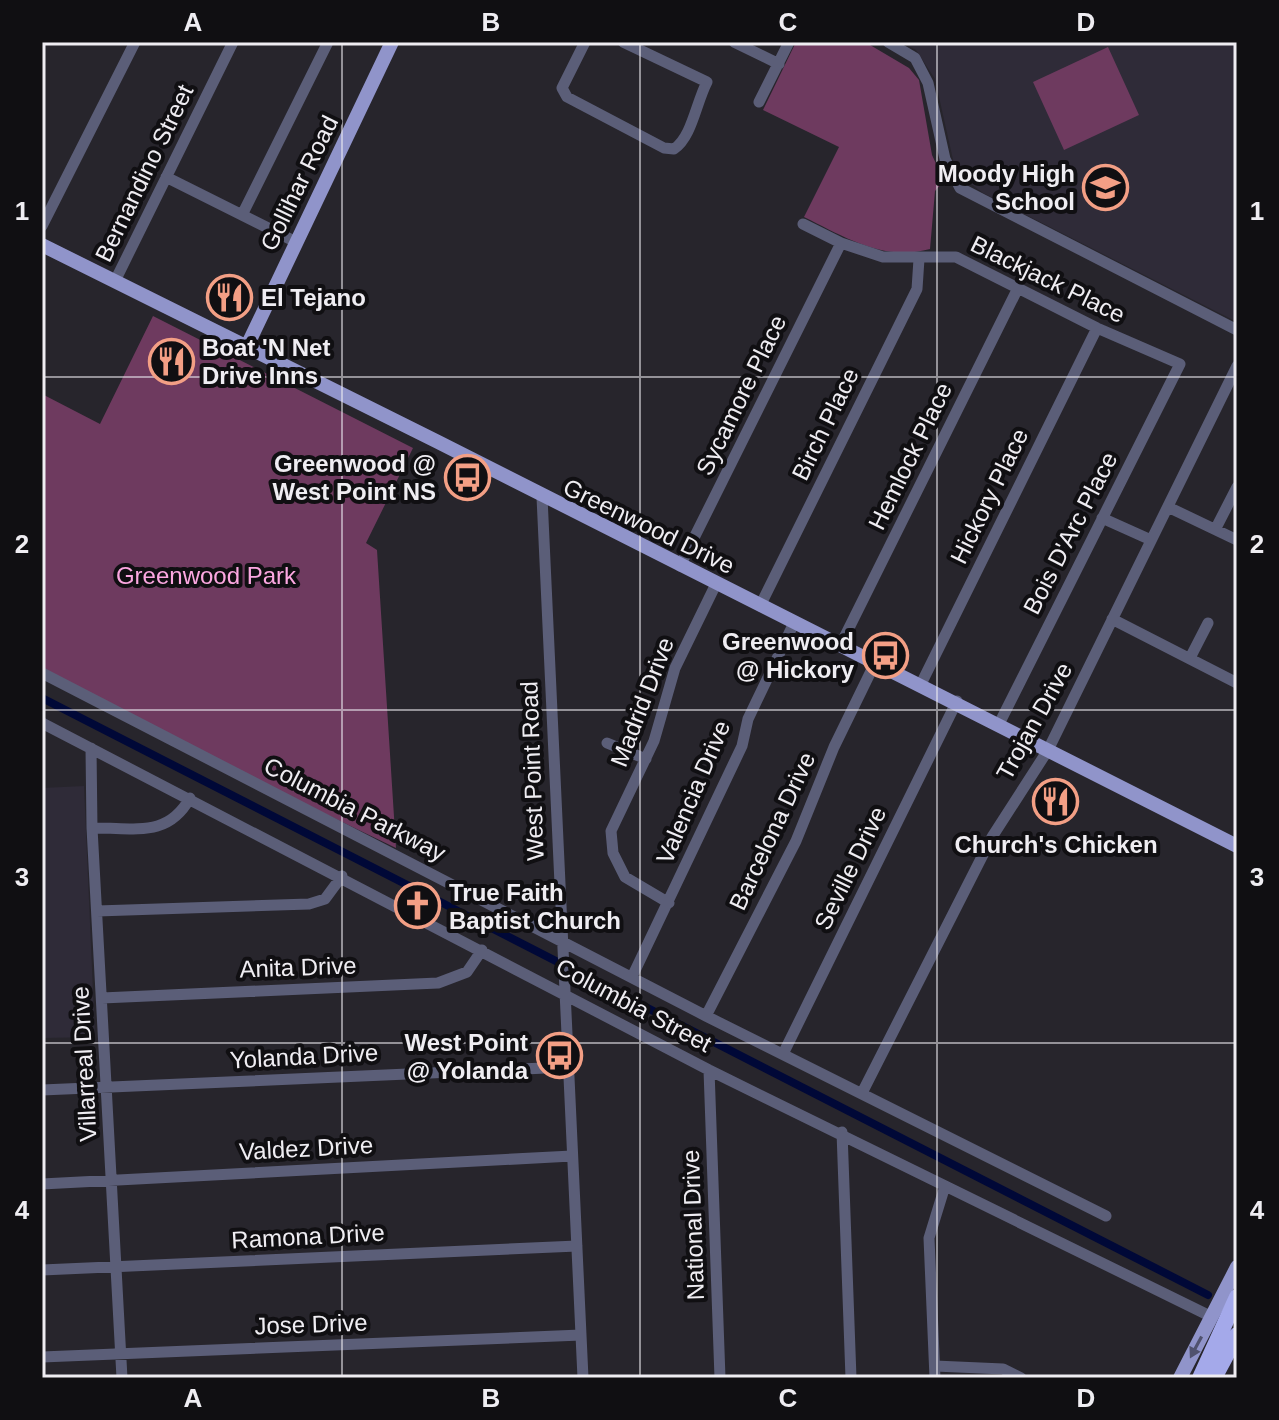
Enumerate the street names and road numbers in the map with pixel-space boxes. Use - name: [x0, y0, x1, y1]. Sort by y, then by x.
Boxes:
- street label: Bernandino Street: [89, 80, 199, 266]
- street label: Gollihar Road: [255, 111, 343, 255]
- street label: Blackjack Place: [967, 230, 1129, 328]
- street label: Sycamore Place: [691, 311, 791, 479]
- street label: Birch Place: [786, 364, 864, 484]
- street label: Hemlock Place: [863, 378, 957, 534]
- street label: Hickory Place: [945, 424, 1033, 568]
- street label: Bois D'Arc Place: [1018, 448, 1122, 618]
- street label: Greenwood Drive: [559, 473, 739, 579]
- street label: Madrid Drive: [605, 634, 679, 770]
- street label: Trojan Drive: [991, 658, 1077, 784]
- street label: West Point Road: [515, 681, 549, 861]
- street label: Valencia Drive: [651, 716, 735, 868]
- street label: Barcelona Drive: [724, 748, 820, 914]
- street label: Columbia Parkway: [260, 752, 450, 866]
- street label: Seville Drive: [809, 802, 891, 934]
- street label: Anita Drive: [239, 951, 357, 983]
- street label: Columbia Street: [552, 953, 717, 1057]
- street label: Villarreal Drive: [66, 986, 102, 1142]
- street label: Yolanda Drive: [229, 1039, 379, 1073]
- street label: Valdez Drive: [238, 1131, 374, 1165]
- street label: National Drive: [677, 1149, 709, 1301]
- street label: Ramona Drive: [231, 1219, 385, 1253]
- street label: Jose Drive: [254, 1309, 368, 1339]

